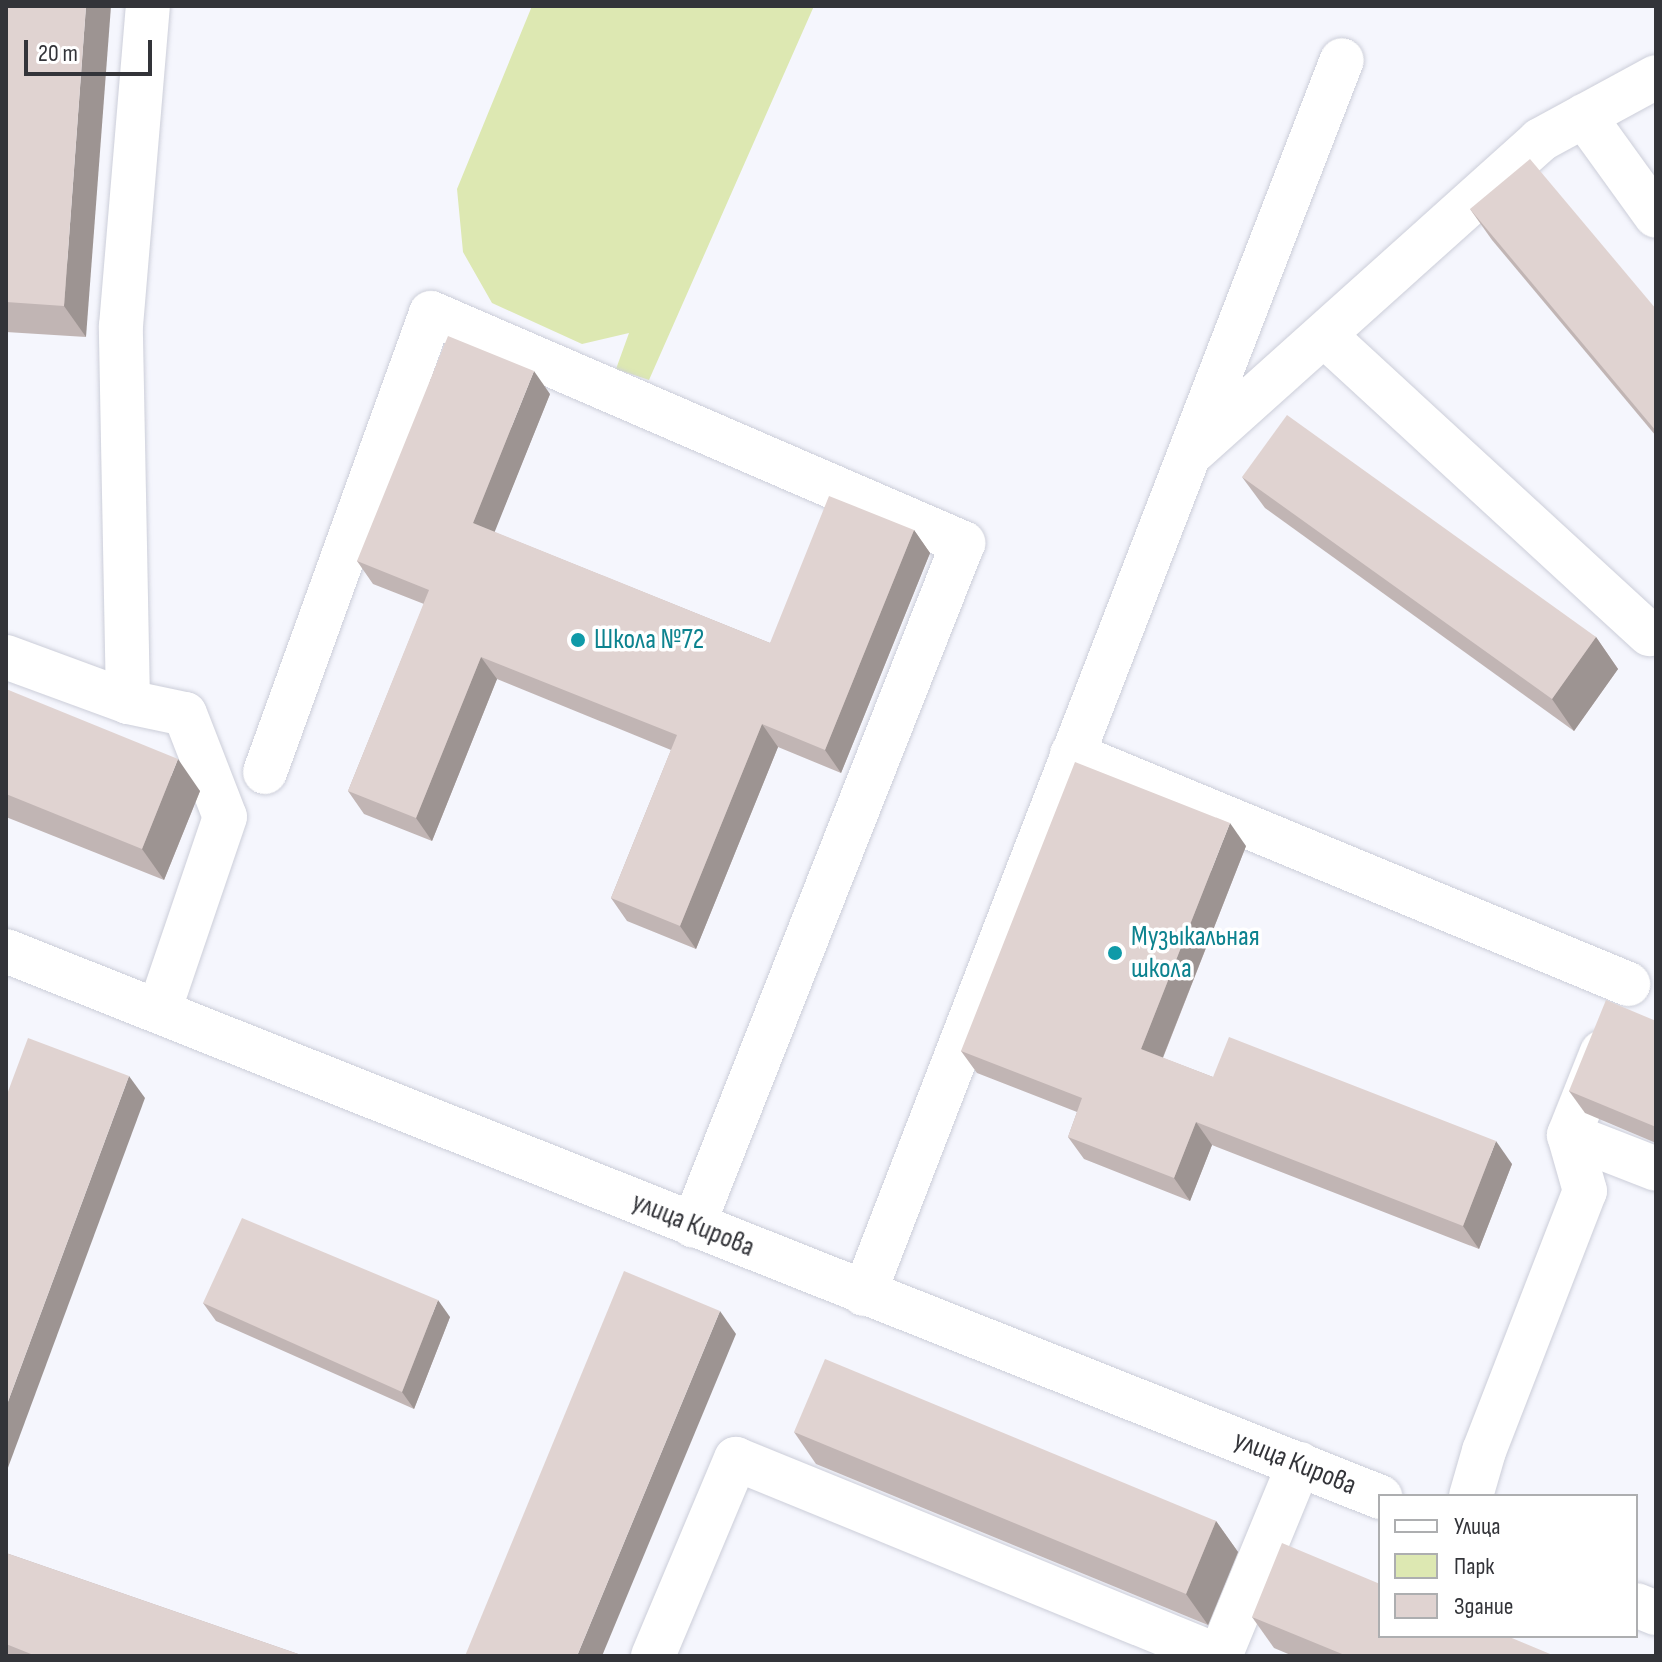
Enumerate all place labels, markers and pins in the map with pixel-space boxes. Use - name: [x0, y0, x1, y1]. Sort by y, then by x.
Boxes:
- place label: Школа №72: [594, 623, 704, 657]
- marker: Школа №72: [569, 631, 587, 649]
- place label: Музыкальная школа: [1131, 920, 1260, 986]
- marker: Музыкальная школа: [1106, 944, 1124, 962]

